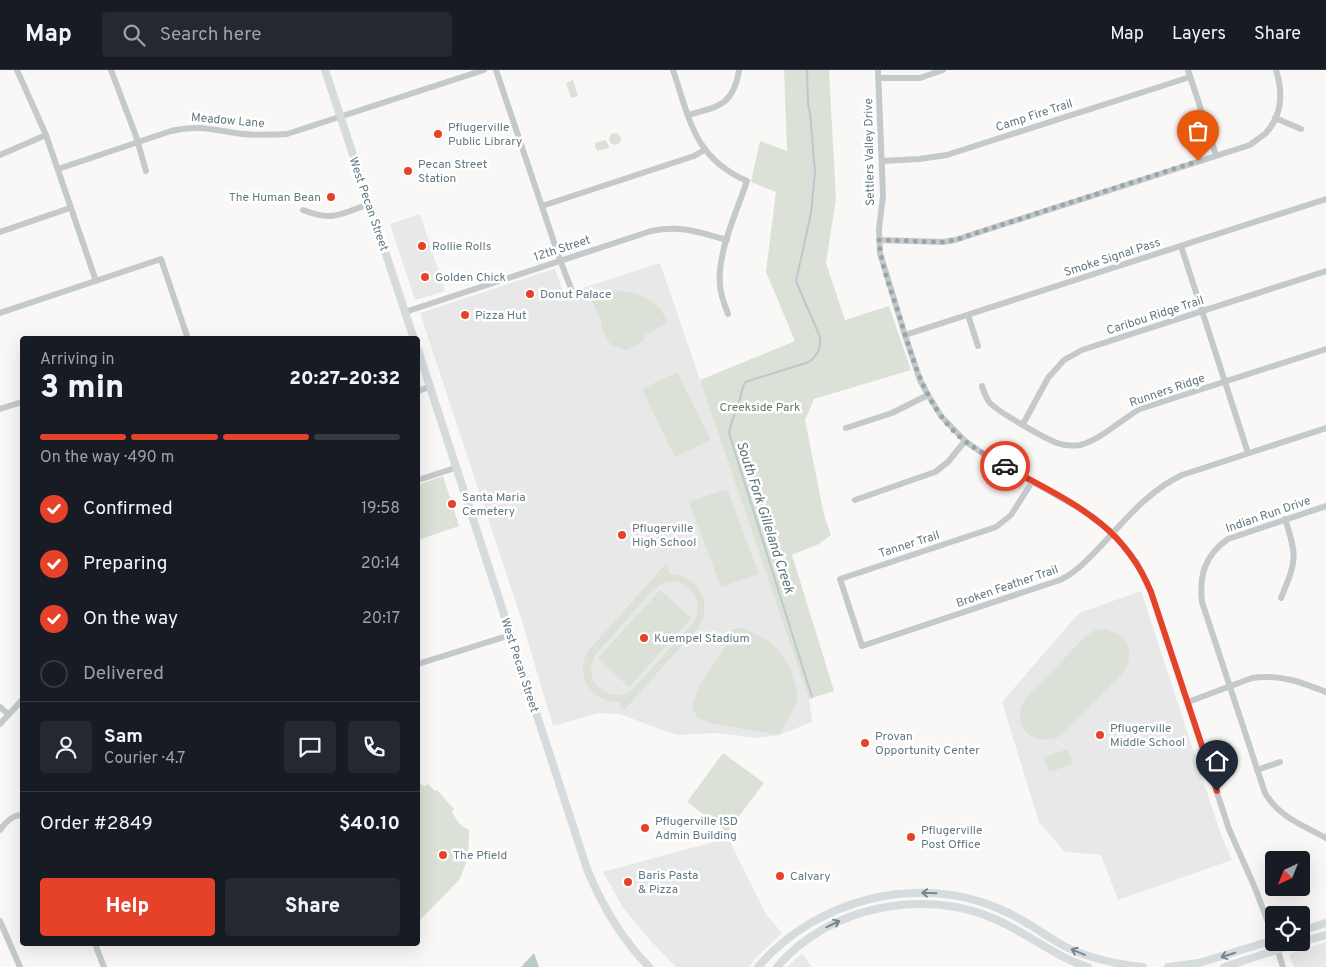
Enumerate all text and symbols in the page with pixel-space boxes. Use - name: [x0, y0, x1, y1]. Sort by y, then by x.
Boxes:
- search box: [102, 12, 452, 57]
- text: Map: [25, 20, 72, 50]
- icon: search: [120, 21, 148, 49]
- text: Search here: [160, 23, 261, 47]
- text: Map: [1110, 23, 1144, 46]
- text: Layers: [1172, 23, 1226, 46]
- text: Share: [1254, 23, 1301, 46]
- street label: Camp Fire Trail: [994, 96, 1075, 136]
- street label: Settlers Valley Drive: [861, 98, 879, 206]
- street label: Meadow Lane: [190, 110, 265, 132]
- pin: [1177, 110, 1219, 161]
- icon: bag: [1184, 117, 1212, 145]
- place label: Pflugerville Public Library: [448, 120, 522, 150]
- marker: Pflugerville Public Library: [432, 128, 444, 140]
- street label: West Pecan Street: [344, 155, 392, 253]
- place label: Pecan Street Station: [418, 157, 487, 187]
- marker: Pecan Street Station: [402, 165, 414, 177]
- place label: The Human Bean: [229, 190, 321, 206]
- marker: The Human Bean: [325, 191, 337, 203]
- street label: 12th Street: [532, 232, 593, 266]
- street label: Smoke Signal Pass: [1062, 235, 1163, 281]
- place label: Rollie Rolls: [432, 239, 491, 255]
- marker: Rollie Rolls: [416, 240, 428, 252]
- place label: Golden Chick: [435, 270, 506, 286]
- marker: Golden Chick: [419, 271, 431, 283]
- place label: Donut Palace: [540, 287, 611, 303]
- marker: Donut Palace: [524, 288, 536, 300]
- street label: Caribou Ridge Trail: [1105, 293, 1206, 339]
- place label: Pizza Hut: [475, 308, 527, 324]
- marker: Pizza Hut: [459, 309, 471, 321]
- text: Arriving in: [40, 350, 115, 370]
- text: 20:27–20:32: [289, 367, 400, 391]
- text: 3 min: [40, 369, 124, 409]
- street label: Runners Ridge: [1127, 371, 1207, 411]
- park label: Creekside Park: [720, 400, 800, 416]
- water label: South Fork Gilleland Creek: [732, 439, 798, 597]
- courier: [980, 441, 1030, 491]
- text: On the way · 490 m: [40, 448, 174, 468]
- icon: car: [991, 452, 1019, 480]
- place label: Santa Maria Cemetery: [462, 490, 526, 520]
- street label: Indian Run Drive: [1224, 493, 1313, 537]
- icon: check: [40, 495, 68, 523]
- text: Confirmed: [83, 497, 173, 521]
- marker: Santa Maria Cemetery: [446, 498, 458, 510]
- text: 19:58: [361, 499, 400, 519]
- place label: Pflugerville High School: [632, 521, 696, 551]
- street label: Tanner Trail: [877, 528, 942, 562]
- marker: Pflugerville High School: [616, 529, 628, 541]
- icon: check: [40, 550, 68, 578]
- text: Preparing: [83, 552, 167, 576]
- text: 20:14: [361, 554, 400, 574]
- street label: Broken Feather Trail: [954, 562, 1061, 612]
- icon: check: [40, 605, 68, 633]
- text: On the way: [83, 607, 178, 631]
- text: 20:17: [362, 609, 400, 629]
- street label: West Pecan Street: [496, 616, 542, 715]
- place label: Kuempel Stadium: [654, 631, 750, 647]
- marker: Kuempel Stadium: [638, 632, 650, 644]
- text: Delivered: [83, 662, 164, 686]
- button: person: [40, 721, 92, 773]
- button: chat: [284, 721, 336, 773]
- button: phone: [348, 721, 400, 773]
- place label: Pflugerville Middle School: [1110, 721, 1185, 751]
- text: Sam: [104, 725, 143, 749]
- place label: Provan Opportunity Center: [875, 729, 980, 759]
- marker: Pflugerville Middle School: [1094, 729, 1106, 741]
- marker: Provan Opportunity Center: [859, 737, 871, 749]
- pin: [1196, 740, 1238, 791]
- icon: home: [1203, 747, 1231, 775]
- text: Courier · 4.7: [104, 749, 185, 769]
- text: Order #2849: [40, 812, 153, 836]
- text: $40.10: [339, 812, 400, 836]
- place label: Pflugerville ISD Admin Building: [655, 814, 738, 844]
- marker: Pflugerville ISD Admin Building: [639, 822, 651, 834]
- place label: Pflugerville Post Office: [921, 823, 982, 853]
- marker: Pflugerville Post Office: [905, 831, 917, 843]
- place label: The Pfield: [453, 848, 507, 864]
- marker: The Pfield: [437, 849, 449, 861]
- north arrow: [1265, 851, 1310, 896]
- map controls: [1265, 851, 1310, 951]
- place label: Baris Pasta & Pizza: [638, 868, 698, 898]
- place label: Calvary: [790, 869, 831, 885]
- marker: Calvary: [774, 870, 786, 882]
- marker: Baris Pasta & Pizza: [622, 876, 634, 888]
- button: Help: [40, 878, 215, 936]
- button: Share: [225, 878, 400, 936]
- one-way arrow: [921, 889, 937, 898]
- button: locate: [1265, 906, 1310, 951]
- one-way arrow: [825, 919, 840, 929]
- one-way arrow: [1071, 946, 1086, 956]
- one-way arrow: [1220, 951, 1236, 960]

